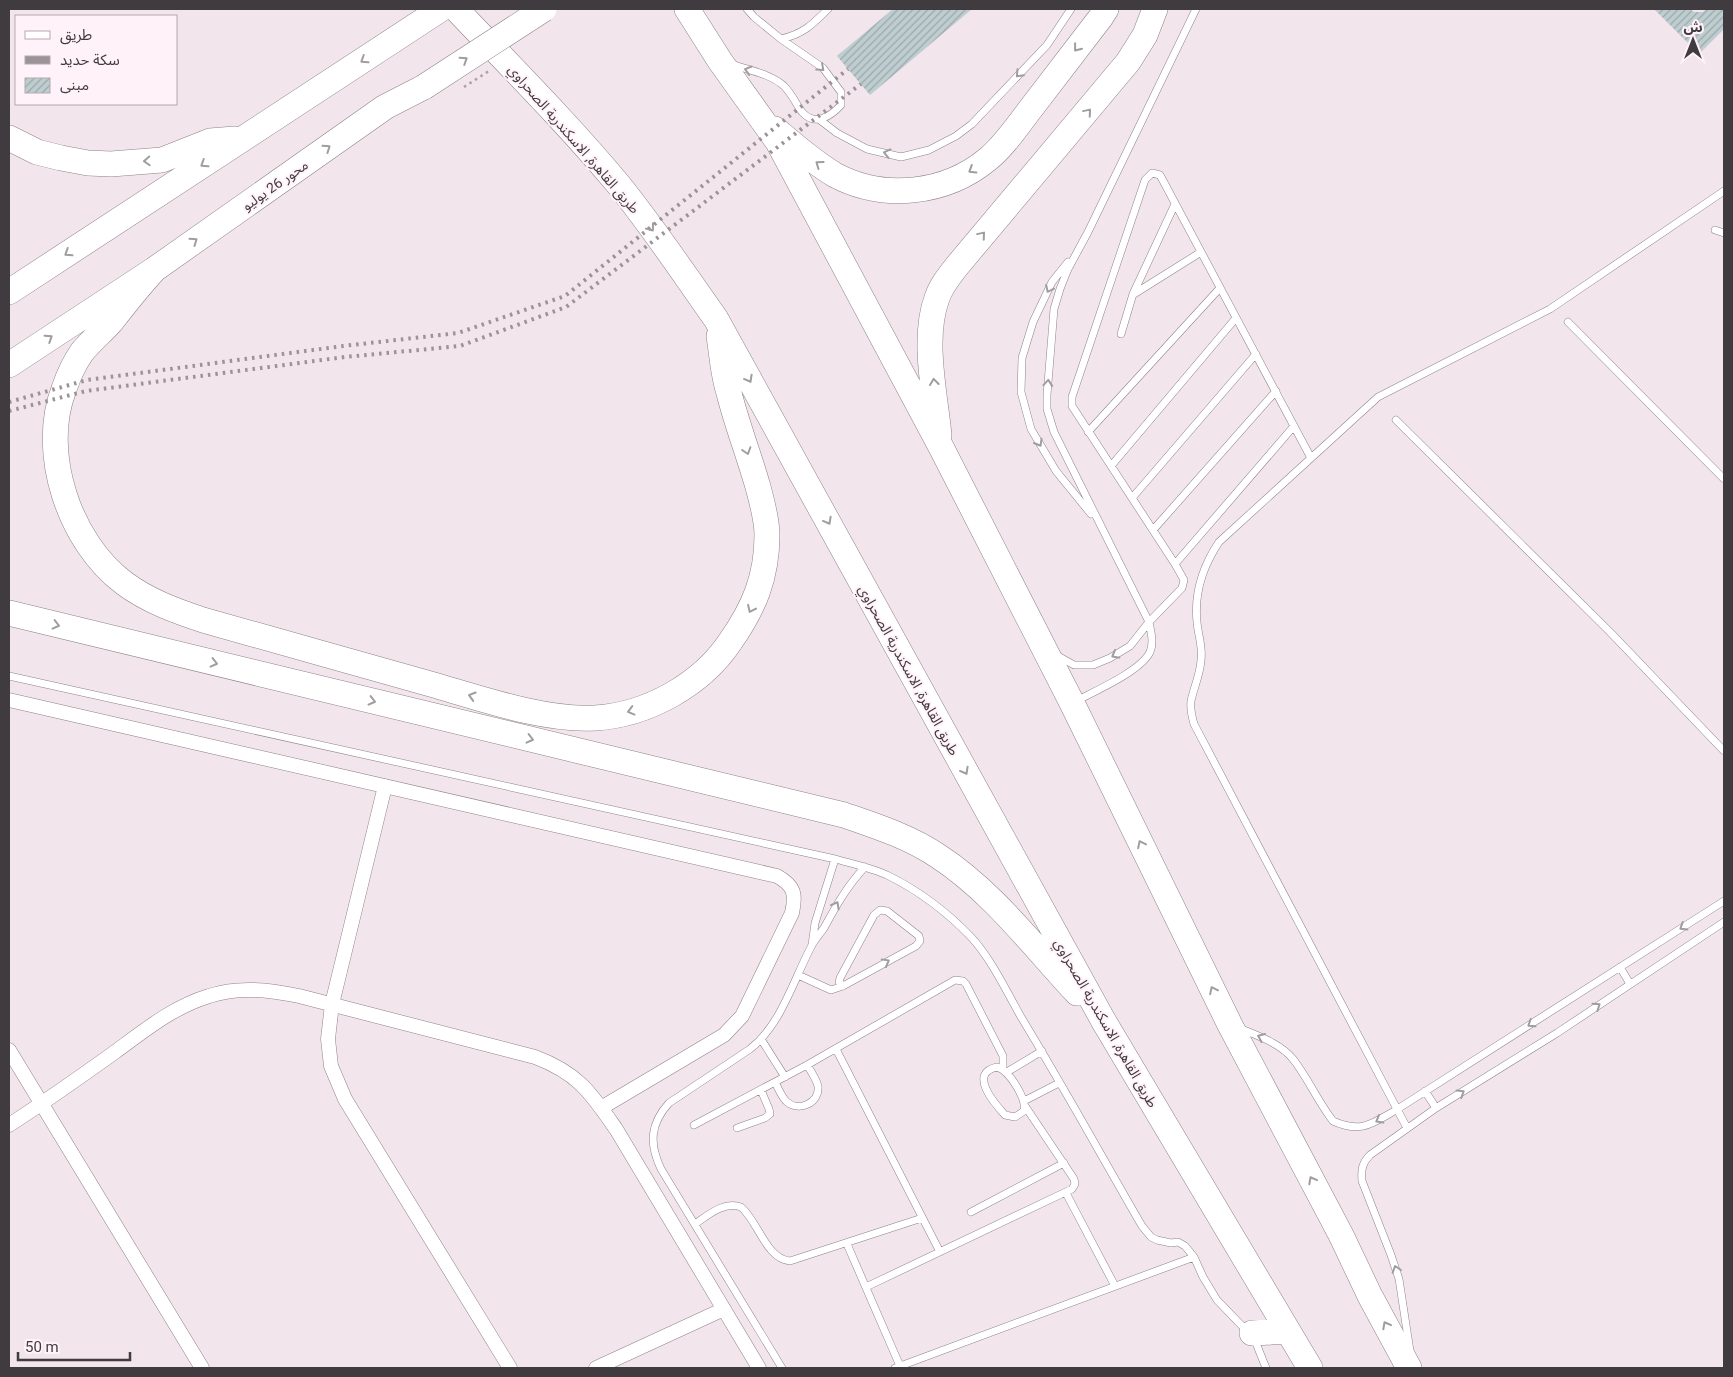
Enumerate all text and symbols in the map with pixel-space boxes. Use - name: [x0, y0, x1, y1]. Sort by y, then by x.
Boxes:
- legend: [15, 15, 178, 105]
- north arrow: [1668, 15, 1718, 65]
- text: ش: [1683, 19, 1703, 35]
- text: طريق: [60, 26, 92, 45]
- one-way arrow: [1075, 42, 1083, 51]
- text: سكة حديد: [60, 51, 120, 69]
- one-way arrow: [360, 54, 369, 63]
- one-way arrow: [459, 57, 468, 66]
- street label: طريق القاهرة, الاسكندرية الصحراوي: [503, 61, 643, 219]
- one-way arrow: [815, 62, 824, 71]
- one-way arrow: [745, 65, 753, 75]
- one-way arrow: [1016, 69, 1025, 78]
- text: مبنى: [60, 76, 89, 94]
- one-way arrow: [1082, 108, 1091, 117]
- one-way arrow: [322, 145, 331, 154]
- one-way arrow: [882, 149, 891, 159]
- one-way arrow: [143, 155, 151, 166]
- street label: محور 26 يوليو: [239, 156, 312, 214]
- one-way arrow: [200, 158, 209, 167]
- one-way arrow: [815, 161, 825, 170]
- one-way arrow: [968, 164, 977, 174]
- one-way arrow: [645, 222, 654, 232]
- one-way arrow: [977, 232, 985, 241]
- one-way arrow: [189, 238, 198, 247]
- one-way arrow: [64, 247, 73, 256]
- one-way arrow: [1044, 284, 1055, 293]
- one-way arrow: [44, 335, 53, 345]
- one-way arrow: [743, 373, 753, 382]
- one-way arrow: [929, 377, 940, 385]
- one-way arrow: [1042, 379, 1053, 387]
- one-way arrow: [1033, 437, 1043, 446]
- one-way arrow: [741, 447, 751, 455]
- one-way arrow: [821, 516, 831, 525]
- street label: طريق القاهرة, الاسكندرية الصحراوي: [853, 582, 963, 759]
- one-way arrow: [747, 604, 757, 613]
- one-way arrow: [52, 619, 61, 630]
- one-way arrow: [1111, 649, 1120, 659]
- one-way arrow: [210, 657, 219, 668]
- one-way arrow: [468, 691, 477, 701]
- one-way arrow: [368, 695, 376, 706]
- one-way arrow: [628, 705, 636, 715]
- one-way arrow: [525, 733, 534, 744]
- one-way arrow: [959, 765, 969, 774]
- one-way arrow: [1137, 840, 1148, 849]
- one-way arrow: [830, 901, 840, 910]
- one-way arrow: [1679, 921, 1689, 930]
- street label: طريق القاهرة, الاسكندرية الصحراوي: [1048, 936, 1161, 1112]
- one-way arrow: [881, 958, 890, 968]
- one-way arrow: [1209, 986, 1219, 995]
- one-way arrow: [1592, 1003, 1601, 1012]
- one-way arrow: [1528, 1017, 1537, 1027]
- one-way arrow: [1257, 1033, 1266, 1044]
- one-way arrow: [1455, 1090, 1464, 1100]
- one-way arrow: [1376, 1113, 1385, 1123]
- one-way arrow: [1308, 1177, 1318, 1186]
- one-way arrow: [1391, 1265, 1401, 1273]
- one-way arrow: [1382, 1321, 1392, 1330]
- scale bar: [18, 1330, 130, 1362]
- text: 50 m: [25, 1338, 59, 1356]

